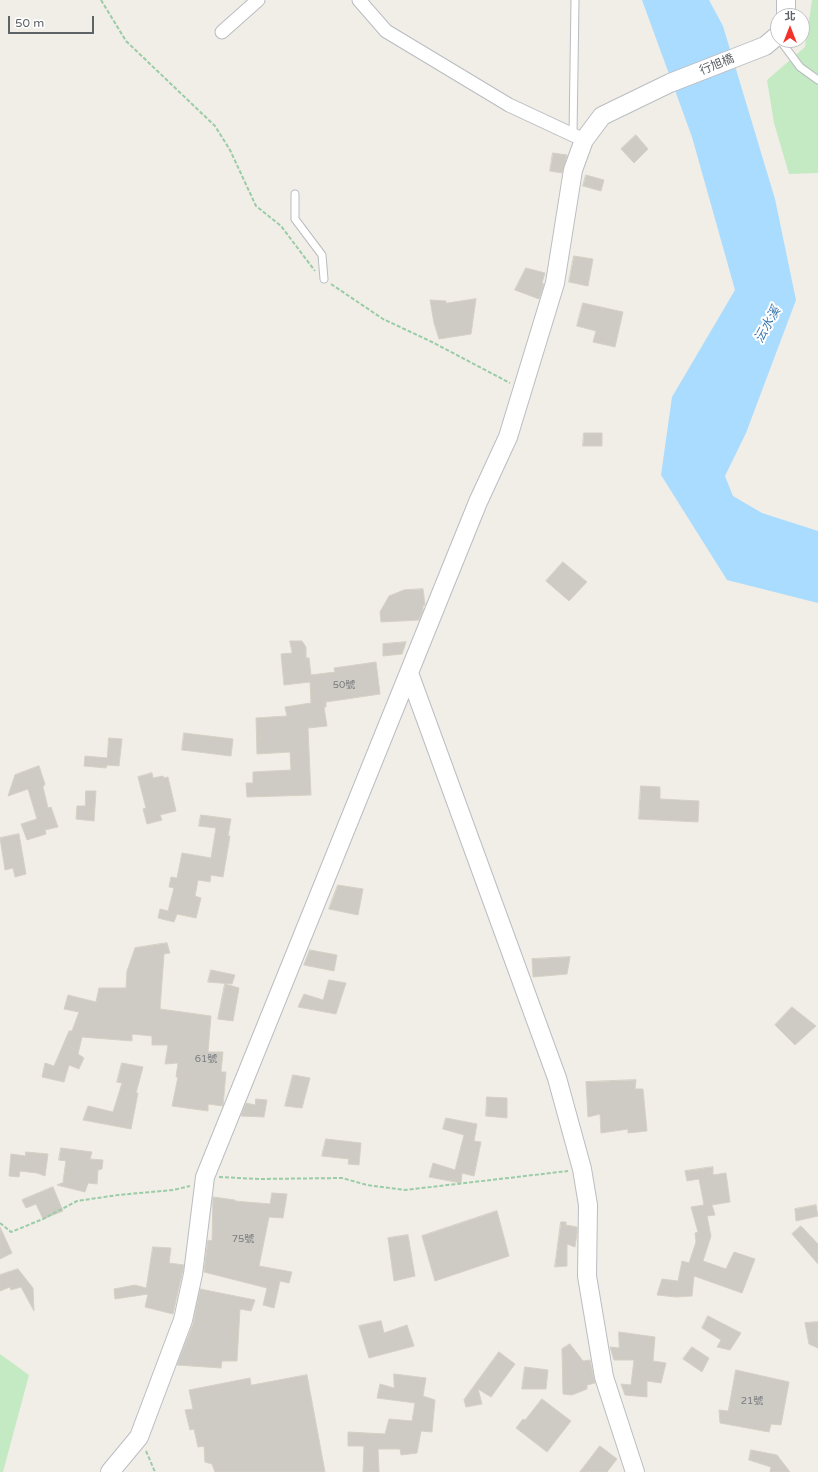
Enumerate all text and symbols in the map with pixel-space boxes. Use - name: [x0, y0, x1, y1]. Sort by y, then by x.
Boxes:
- scale bar: [10, 8, 96, 34]
- north arrow: [770, 8, 810, 48]
- text: 北: [785, 10, 796, 23]
- text: 50 m: [15, 16, 44, 30]
- street label: 行旭橋: [698, 52, 736, 78]
- water label: 沄水溪: [752, 304, 784, 346]
- house number: 50號: [333, 679, 355, 691]
- house number: 61號: [195, 1053, 217, 1065]
- house number: 75號: [232, 1233, 254, 1245]
- house number: 21號: [741, 1395, 763, 1407]

